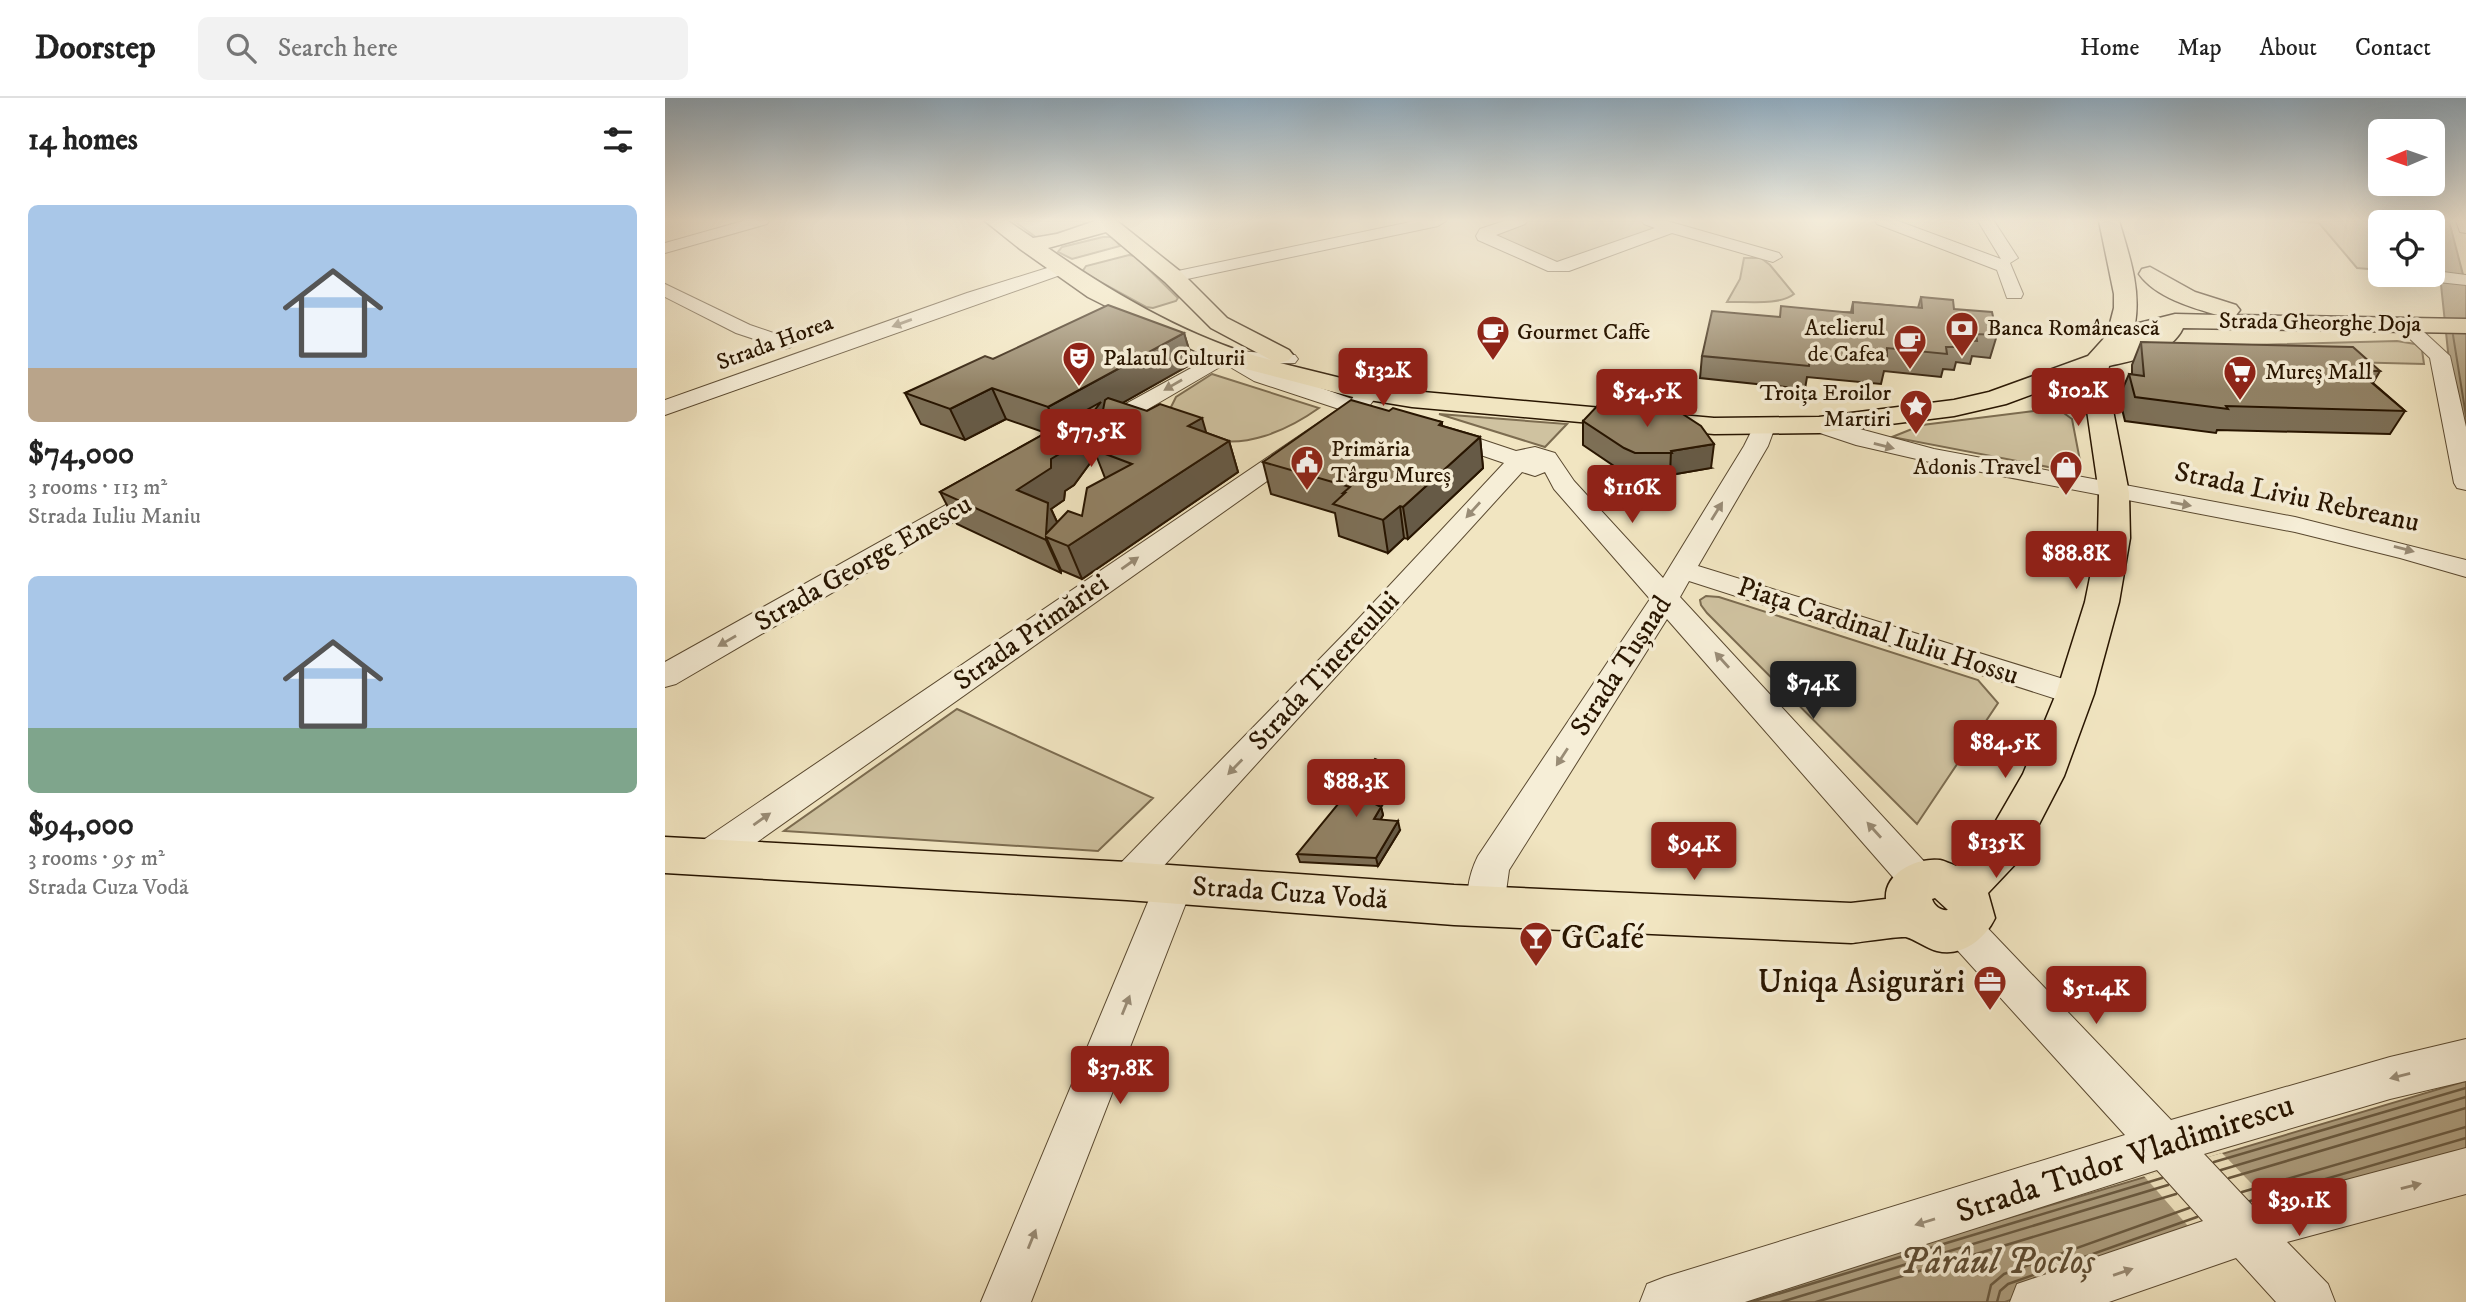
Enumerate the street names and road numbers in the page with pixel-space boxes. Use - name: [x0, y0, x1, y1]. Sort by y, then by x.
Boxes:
- street label: Strada Gheorghe Doja: [2219, 307, 2422, 339]
- street label: Strada Horea: [713, 308, 837, 377]
- street label: Strada Liviu Rebreanu: [2171, 454, 2423, 540]
- street label: Strada George Enescu: [748, 487, 978, 639]
- street label: Strada Primăriei: [947, 566, 1115, 698]
- street label: Piața Cardinal Iuliu Hossu: [1733, 569, 2023, 693]
- street label: Strada Tineretului: [1241, 584, 1407, 758]
- street label: Strada Tușnad: [1563, 589, 1679, 743]
- street label: Strada Cuza Vodă: [1191, 869, 1389, 917]
- street label: Strada Tudor Vladimirescu: [1951, 1085, 2299, 1233]

